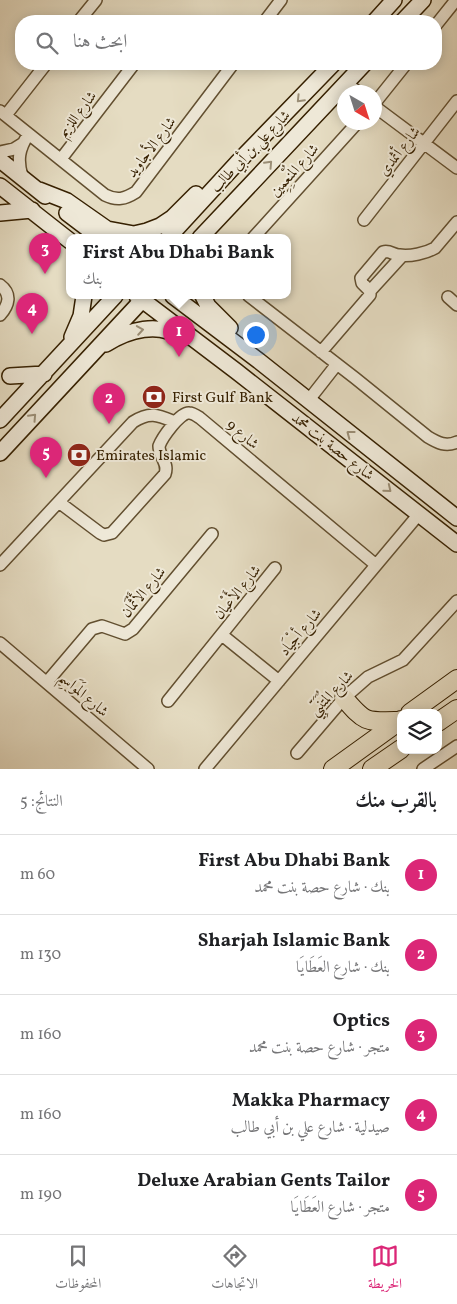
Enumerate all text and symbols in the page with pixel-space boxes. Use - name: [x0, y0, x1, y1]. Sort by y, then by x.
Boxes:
- search box: [15, 15, 442, 70]
- icon: search: [33, 29, 61, 57]
- text: ابحث هنا: [73, 29, 127, 55]
- north arrow: [337, 85, 382, 130]
- street label: شارع اللزيم: [54, 87, 103, 143]
- one-way arrow: [297, 93, 306, 102]
- street label: شارع علي بن أبي طالب: [205, 105, 297, 199]
- street label: شارع الأجاويد: [121, 112, 183, 183]
- street label: شارع أثمدي: [373, 122, 427, 182]
- street label: شارع المُنْعِمِين: [263, 137, 325, 203]
- one-way arrow: [263, 161, 272, 170]
- pin: 3: [29, 233, 61, 274]
- popup: [66, 234, 291, 299]
- text: First Abu Dhabi Bank: [83, 240, 274, 266]
- text: بنك: [83, 269, 102, 291]
- pin: 4: [16, 293, 48, 334]
- pin: 1: [163, 316, 195, 357]
- your location: [243, 322, 269, 348]
- one-way arrow: [136, 326, 144, 336]
- pin: 2: [93, 383, 125, 424]
- bank icon: First Gulf Bank: [141, 384, 167, 410]
- place label: First Gulf Bank: [172, 388, 273, 409]
- street label: شارع حصة بنت محمد: [286, 408, 378, 487]
- one-way arrow: [27, 414, 36, 423]
- street label: شارع 9: [221, 415, 263, 456]
- one-way arrow: [347, 431, 356, 439]
- pin: 5: [30, 437, 62, 478]
- bank icon: Emirates Islamic: [66, 442, 92, 468]
- place label: Emirates Islamic: [96, 446, 206, 467]
- one-way arrow: [383, 484, 392, 493]
- street label: شارع الأَعْيان: [207, 559, 267, 625]
- street label: شارع الأَثْمَان: [114, 561, 172, 624]
- street label: شارع أجْيَاد: [274, 603, 328, 662]
- street label: شارع المُتَنَبِّي: [302, 664, 361, 724]
- street label: شارع المَوَاسِم: [52, 666, 114, 725]
- map controls: [397, 709, 442, 754]
- button: layers: [397, 709, 442, 754]
- text: بالقرب منك: [355, 787, 437, 816]
- text: النتائج: 5: [20, 791, 63, 813]
- text: First Abu Dhabi Bank: [198, 848, 390, 874]
- text: 60 m: [20, 864, 55, 886]
- text: 1: [418, 864, 424, 886]
- text: بنك · شارع حصة بنت محمد: [254, 877, 390, 899]
- text: Sharjah Islamic Bank: [198, 928, 390, 954]
- text: 130 m: [20, 944, 61, 966]
- text: 2: [417, 944, 425, 966]
- text: بنك · شارع العَطَايَا: [296, 957, 390, 979]
- text: Optics: [333, 1008, 390, 1034]
- text: 160 m: [20, 1024, 61, 1046]
- text: 3: [417, 1024, 425, 1046]
- text: متجر · شارع حصة بنت محمد: [249, 1037, 390, 1059]
- text: Makka Pharmacy: [232, 1088, 390, 1114]
- text: 160 m: [20, 1104, 61, 1126]
- text: 4: [416, 1104, 426, 1126]
- text: صيدلية · شارع علي بن أبي طالب: [231, 1117, 390, 1139]
- text: Deluxe Arabian Gents Tailor: [137, 1168, 390, 1194]
- text: 190 m: [20, 1184, 62, 1206]
- text: 5: [417, 1184, 425, 1206]
- text: متجر · شارع العَطَايَا: [291, 1197, 390, 1219]
- tab: المحفوظات: [55, 1242, 101, 1297]
- tab: الاتجاهات: [211, 1242, 258, 1297]
- tab: الخريطة: [368, 1242, 402, 1297]

